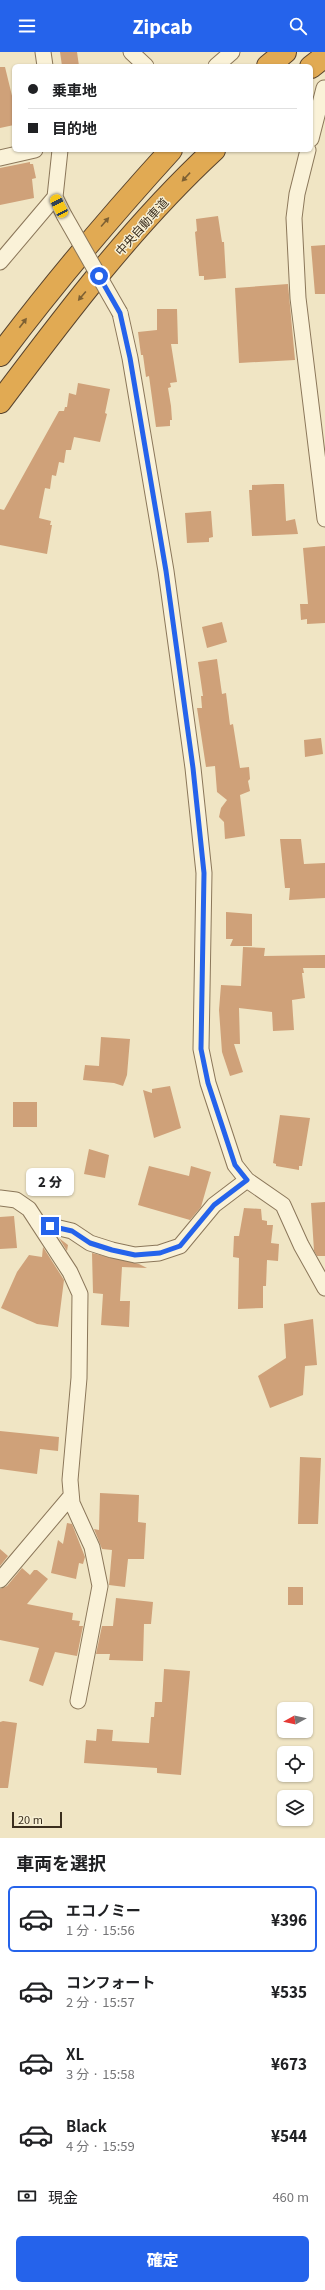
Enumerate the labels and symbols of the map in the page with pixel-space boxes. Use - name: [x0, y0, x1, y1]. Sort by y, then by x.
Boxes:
- one-way arrow: [181, 172, 191, 182]
- car: [48, 193, 70, 219]
- street label: 中央自動車道: [111, 194, 171, 258]
- one-way arrow: [100, 218, 109, 227]
- route start: [90, 267, 108, 285]
- one-way arrow: [77, 290, 86, 301]
- one-way arrow: [19, 318, 28, 329]
- callout: 2 分: [26, 1168, 74, 1196]
- route end: [41, 1217, 59, 1235]
- north arrow: [277, 1702, 313, 1738]
- scale bar: [12, 1810, 62, 1829]

